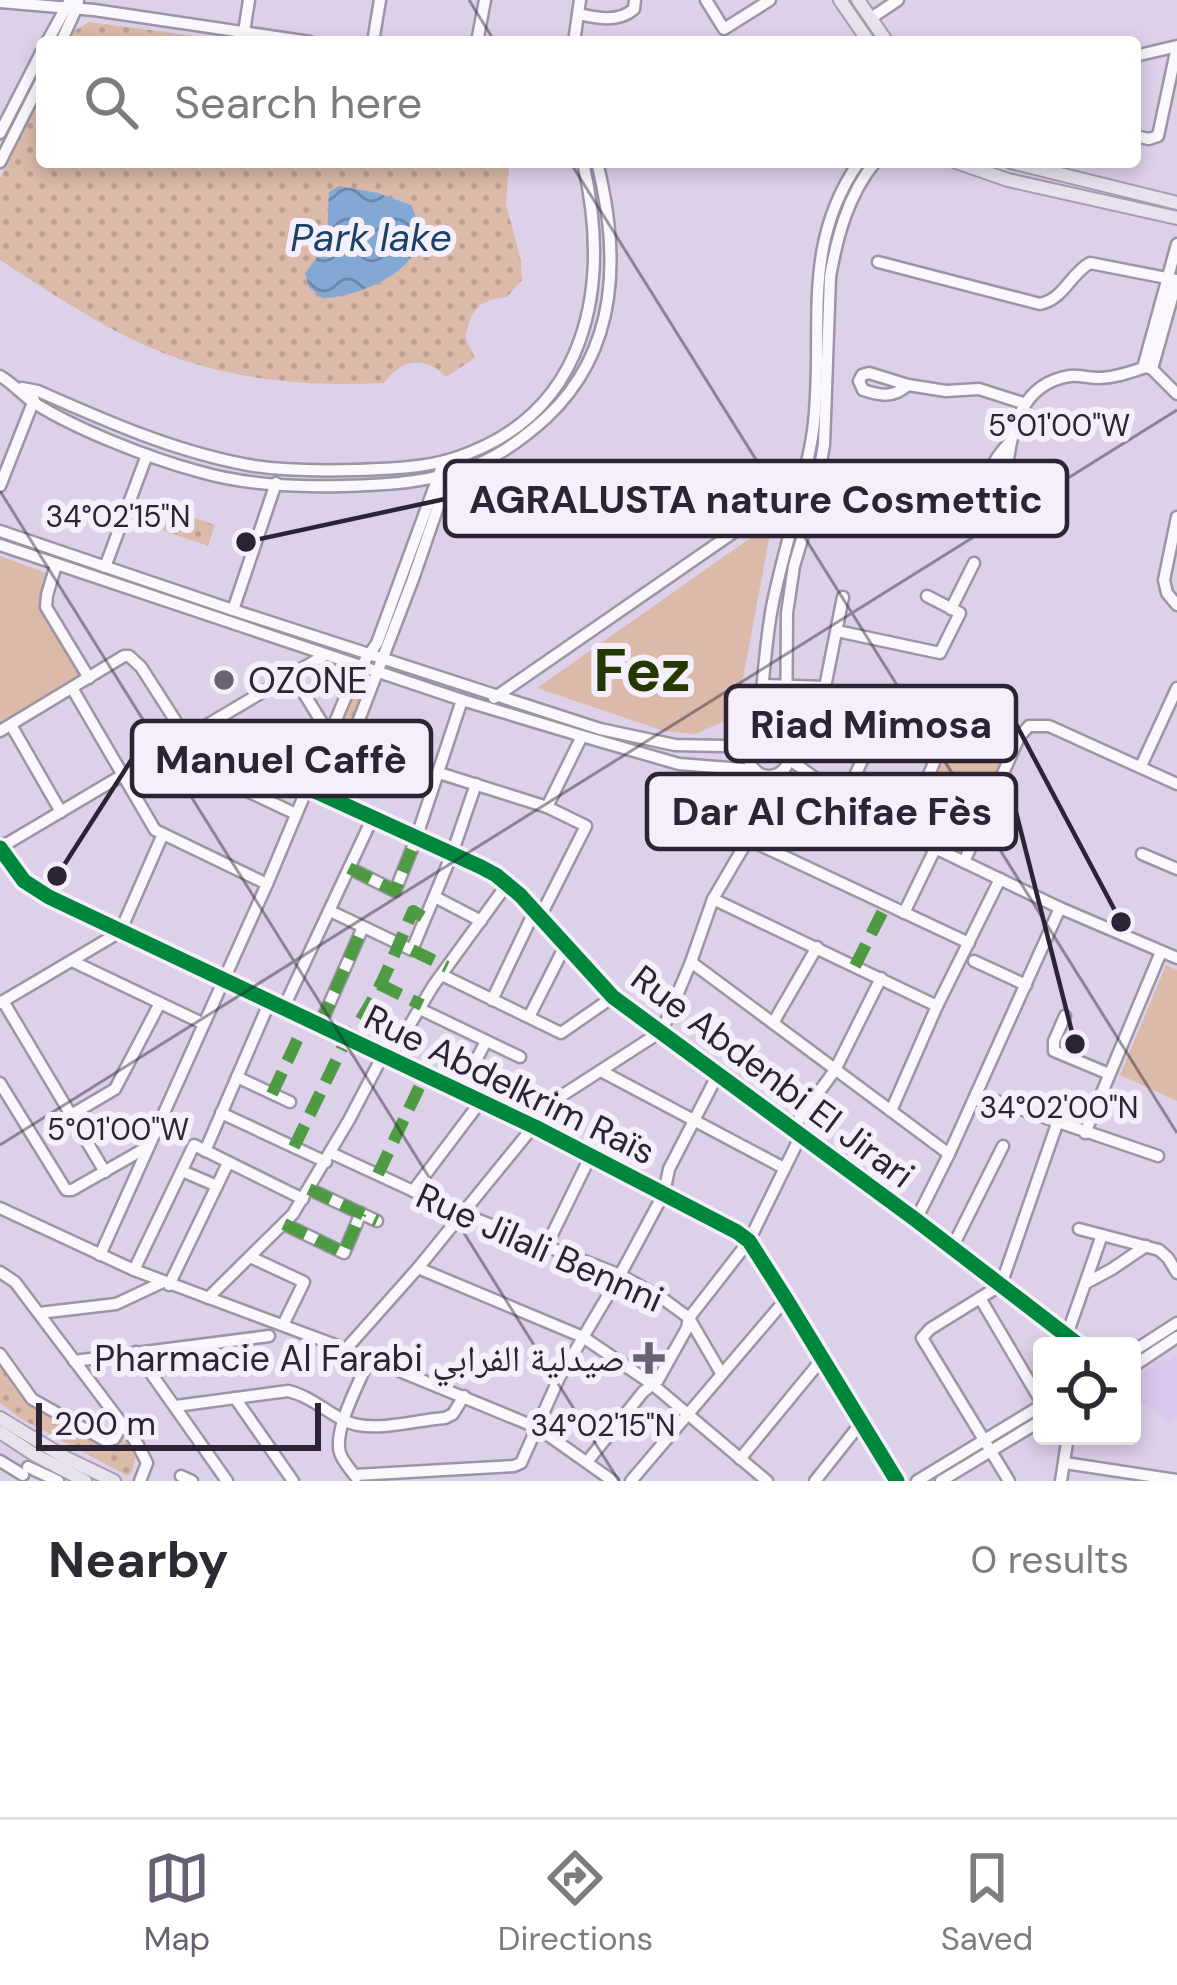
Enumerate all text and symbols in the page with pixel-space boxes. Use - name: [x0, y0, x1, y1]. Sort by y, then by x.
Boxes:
- search box: [36, 36, 1141, 168]
- icon: search: [78, 69, 144, 135]
- text: Search here: [174, 73, 422, 132]
- water label: Park lake: [290, 212, 452, 263]
- text: 5°01'00"W: [988, 406, 1130, 445]
- callout: AGRALUSTA nature Cosmettic: [445, 461, 1067, 536]
- text: AGRALUSTA nature Cosmettic: [469, 474, 1043, 525]
- text: 34°02'15"N: [45, 497, 191, 536]
- district label: Fez: [593, 631, 691, 710]
- place label: OZONE: [248, 657, 368, 704]
- marker: OZONE: [211, 667, 237, 693]
- callout: Riad Mimosa: [726, 686, 1016, 761]
- text: Riad Mimosa: [750, 699, 992, 750]
- callout: Manuel Caffè: [132, 721, 431, 796]
- text: Manuel Caffè: [155, 734, 407, 785]
- callout: Dar Al Chifae Fès: [647, 774, 1016, 849]
- text: Dar Al Chifae Fès: [672, 786, 992, 837]
- street label: Rue Abdenbi El Jirari: [622, 955, 924, 1198]
- street label: Rue Abdelkrim Raïs: [357, 994, 663, 1175]
- text: 34°02'00"N: [980, 1088, 1139, 1127]
- text: 5°01'00"W: [47, 1110, 189, 1149]
- street label: Rue Jilali Bennni: [409, 1172, 671, 1323]
- place label: Pharmacie Al Farabi صيدلية الفرابي: [94, 1335, 625, 1387]
- map controls: [1033, 1337, 1141, 1445]
- button: locate: [1033, 1337, 1141, 1445]
- marker: Pharmacie Al Farabi صيدلية الفرابي: [636, 1345, 662, 1371]
- scale bar: [36, 1397, 321, 1450]
- text: 200 m: [54, 1402, 156, 1445]
- text: 34°02'15"N: [530, 1406, 676, 1445]
- text: Nearby: [48, 1526, 229, 1593]
- text: 0 results: [971, 1534, 1129, 1585]
- tab: Map: [144, 1845, 210, 1960]
- tab: Directions: [498, 1845, 653, 1960]
- tab: Saved: [941, 1845, 1033, 1960]

